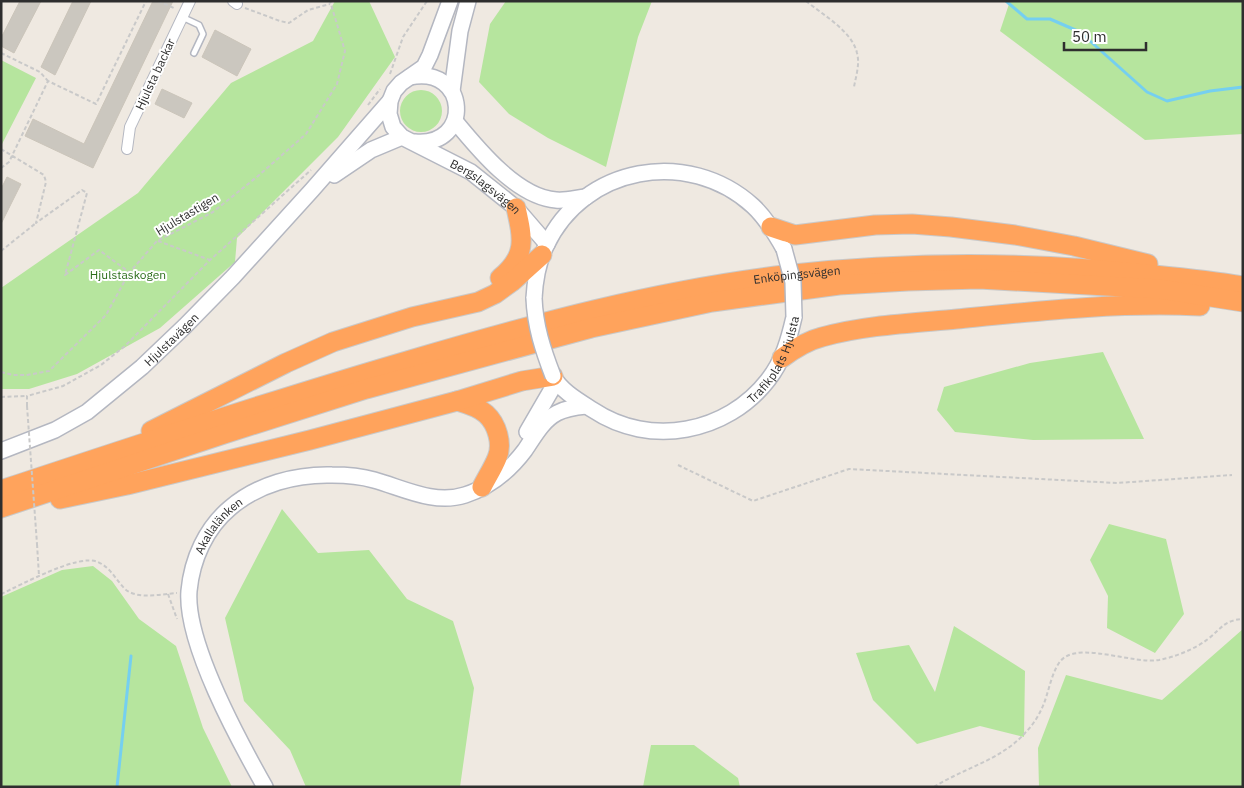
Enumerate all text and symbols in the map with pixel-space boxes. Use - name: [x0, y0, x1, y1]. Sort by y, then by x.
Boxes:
- scale bar: [1064, 20, 1146, 52]
- text: 50 m: [1072, 27, 1107, 46]
- street label: Hjulsta backar: [132, 35, 178, 112]
- street label: Bergslagsvägen: [448, 155, 525, 216]
- street label: Hjulstastigen: [153, 189, 221, 239]
- street label: Enköpingsvägen: [752, 262, 841, 286]
- park label: Hjulstaskogen: [90, 267, 166, 282]
- street label: Hjulstavägen: [141, 309, 201, 369]
- street label: Trafikplats Hjulsta: [744, 314, 802, 406]
- street label: Akallalänken: [191, 494, 245, 556]

